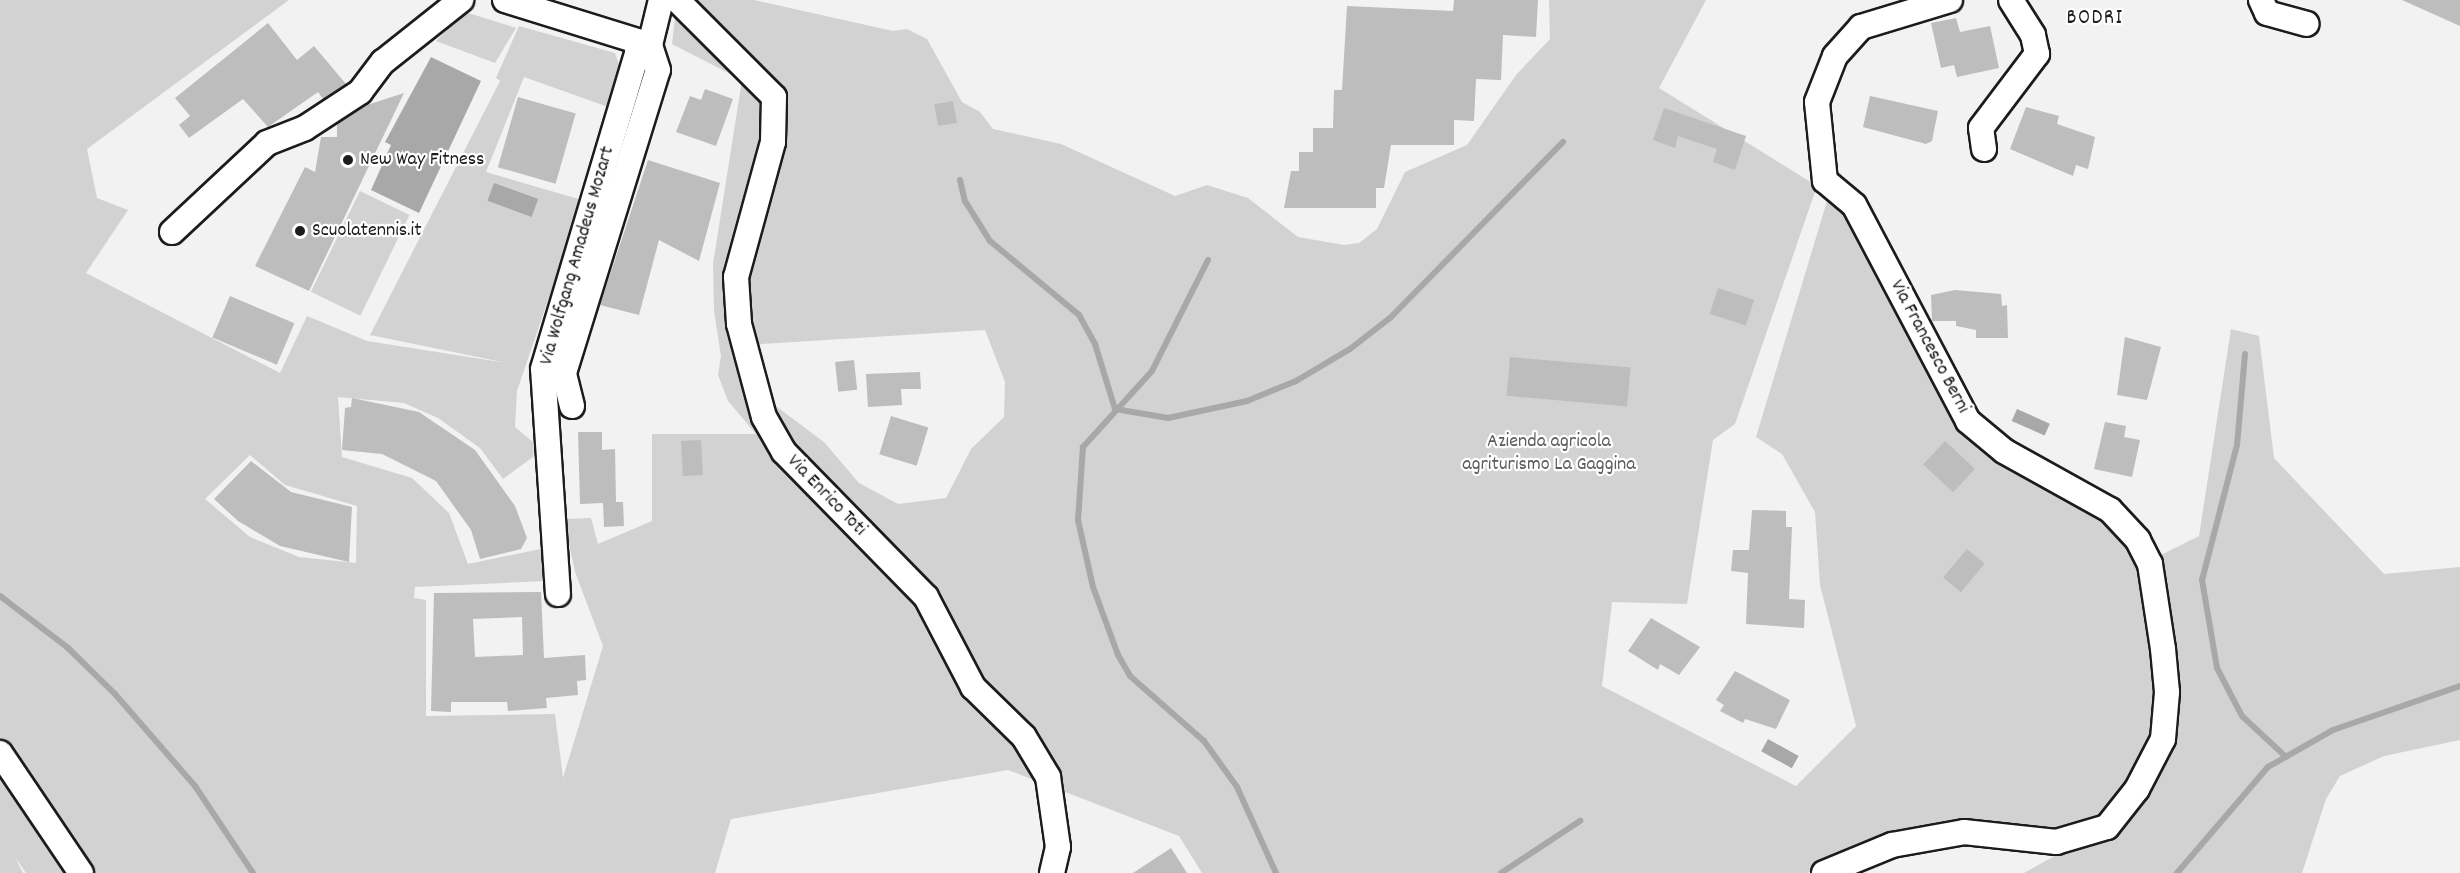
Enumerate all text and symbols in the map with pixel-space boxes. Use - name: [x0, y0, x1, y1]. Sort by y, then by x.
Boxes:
- district label: BODRI: [2066, 6, 2124, 32]
- street label: Via Wolfgang Amadeus Mozart: [535, 144, 621, 368]
- place label: New Way Fitness: [360, 148, 485, 172]
- marker: New Way Fitness: [341, 153, 355, 167]
- place label: Scuolatennis.it: [312, 219, 422, 243]
- marker: Scuolatennis.it: [293, 224, 307, 238]
- street label: Via Francesco Berni: [1884, 276, 1974, 418]
- park label: Azienda agricola agriturismo La Gaggina: [1462, 431, 1636, 478]
- street label: Via Enrico Toti: [781, 450, 871, 542]

